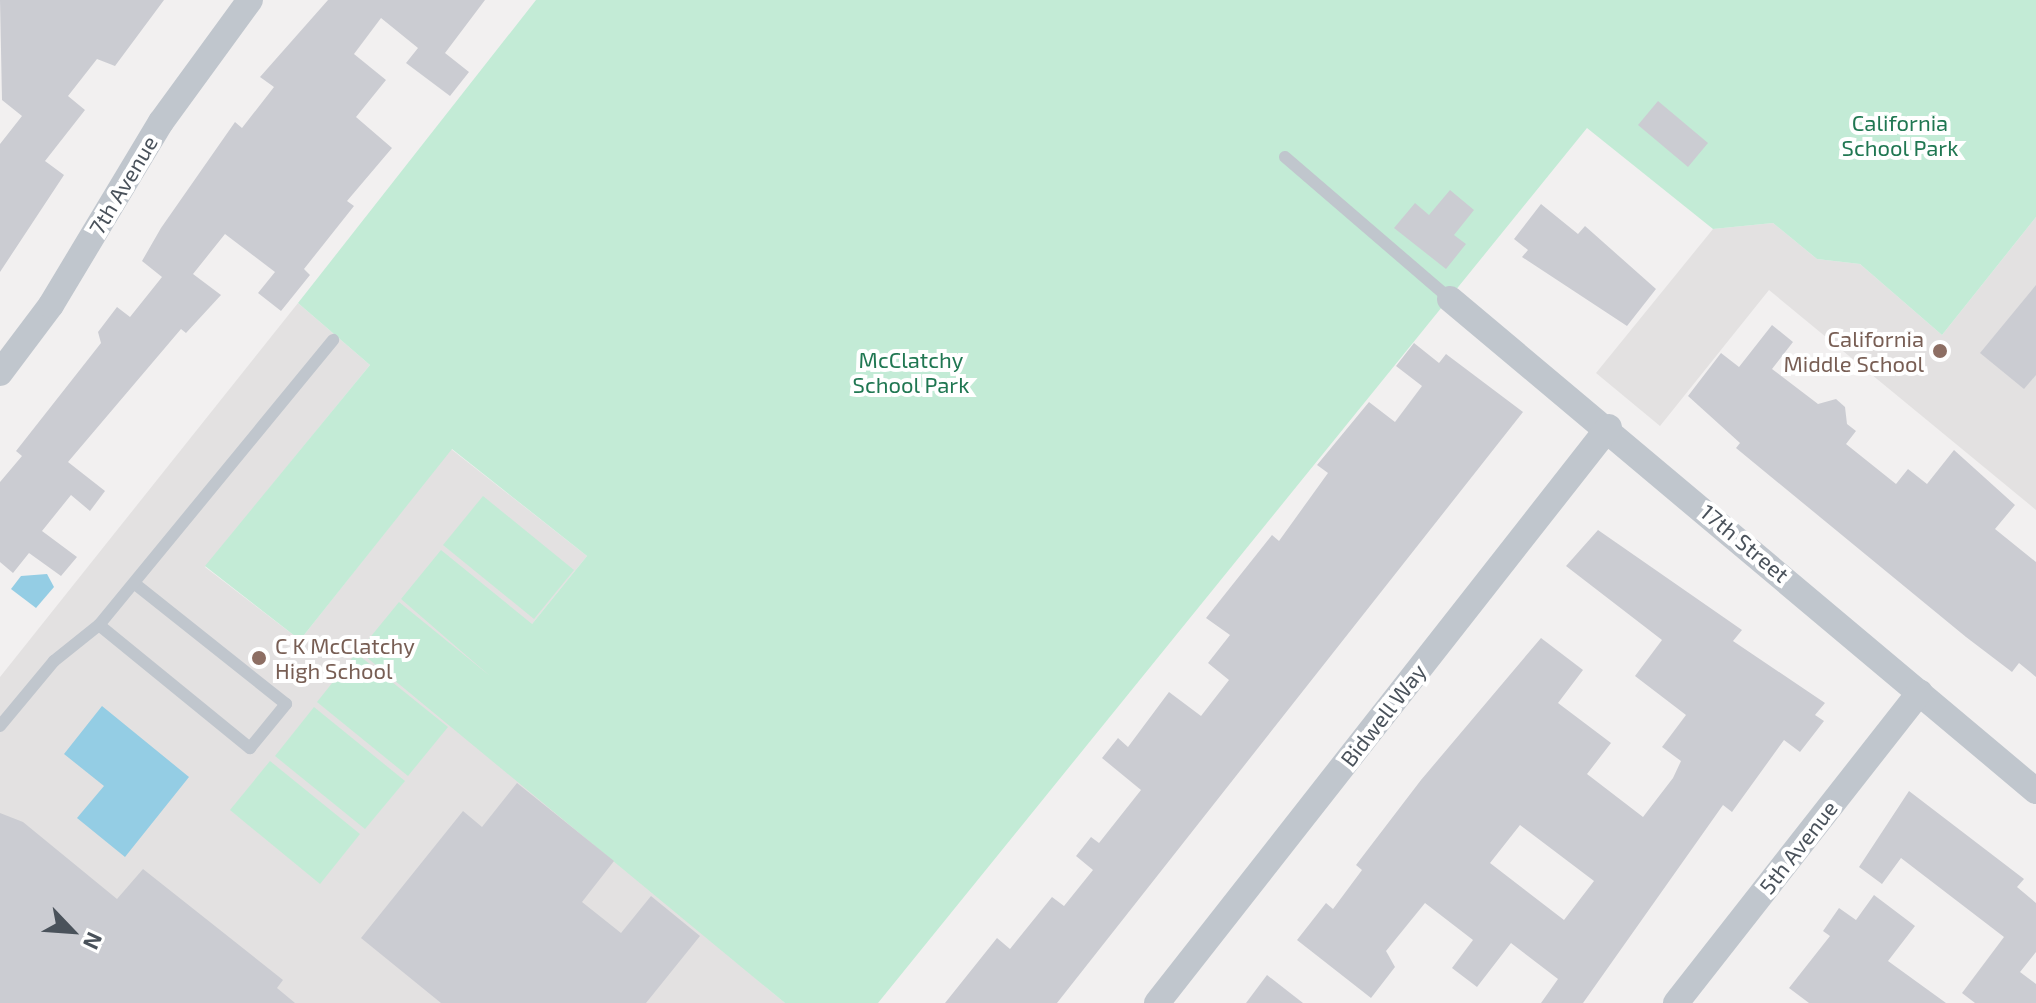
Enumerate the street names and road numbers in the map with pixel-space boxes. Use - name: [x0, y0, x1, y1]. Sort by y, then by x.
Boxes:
- street label: 7th Avenue: [83, 131, 163, 239]
- street label: 17th Street: [1695, 498, 1795, 588]
- street label: Bidwell Way: [1334, 658, 1432, 772]
- street label: 5th Avenue: [1753, 795, 1843, 899]

